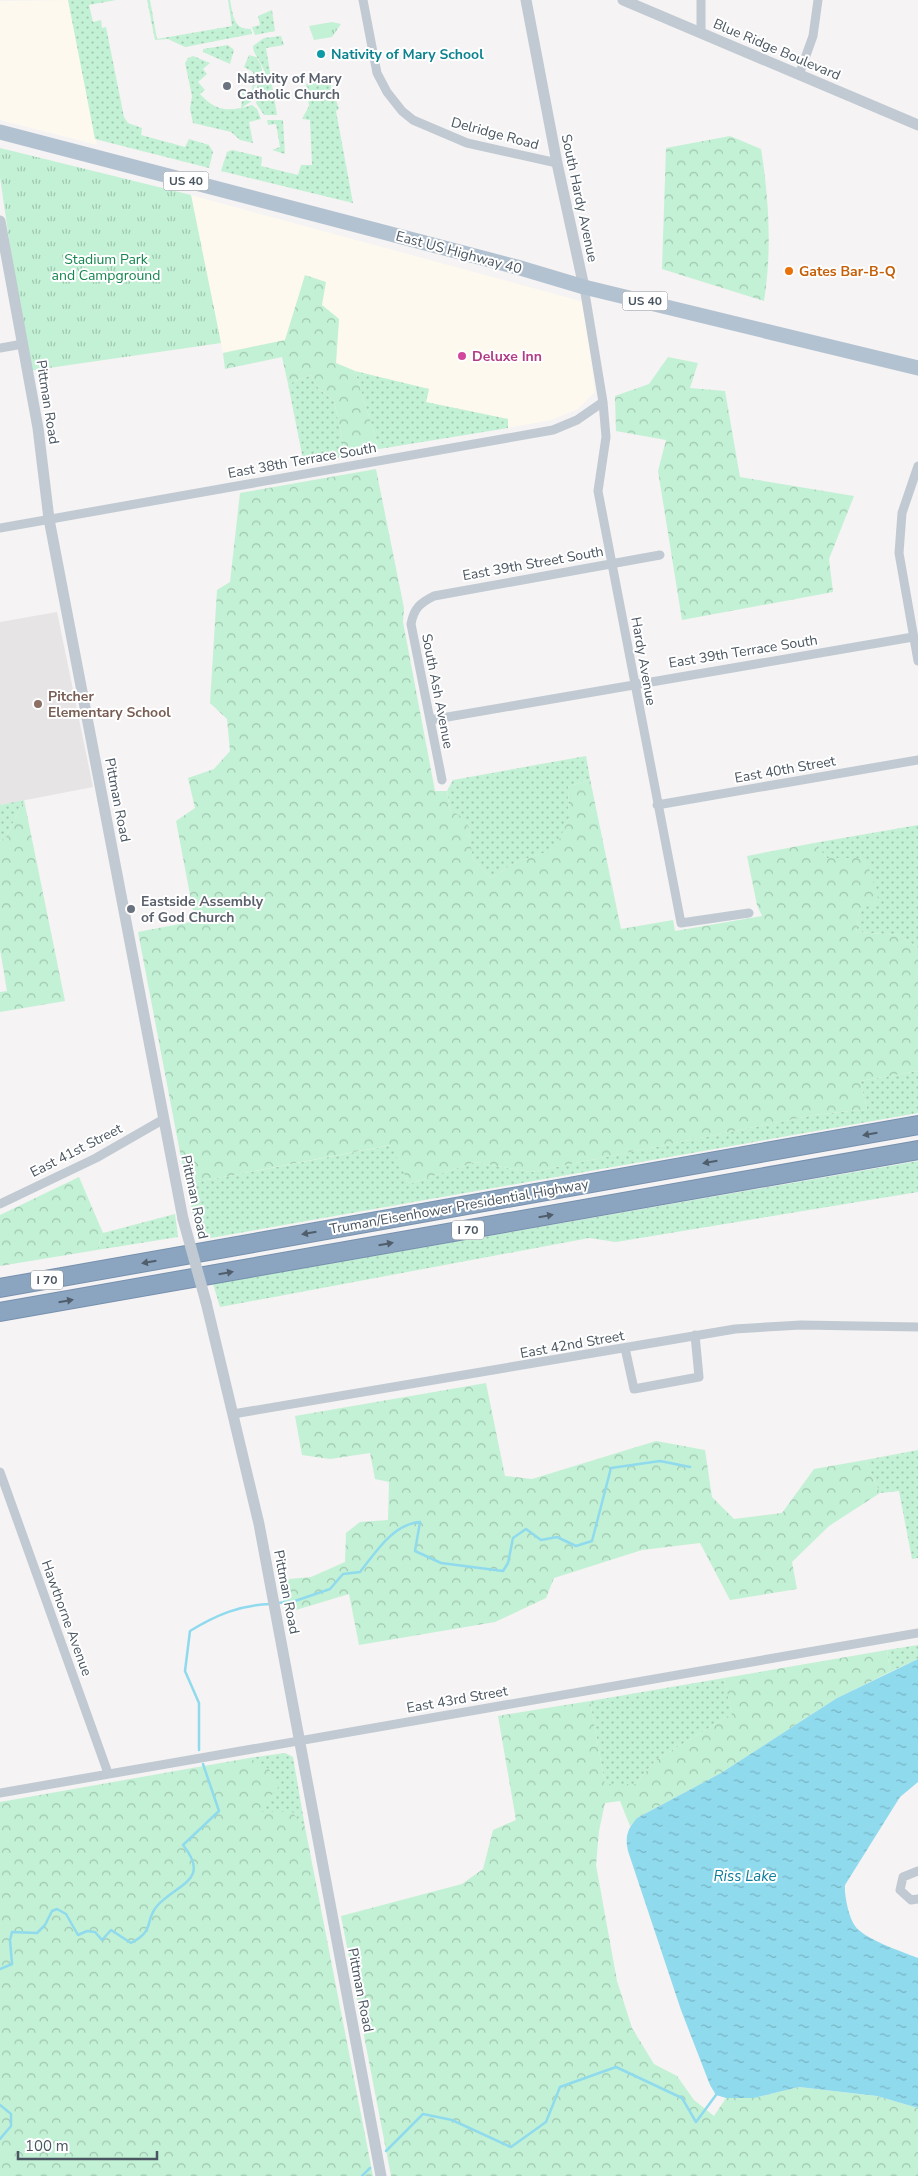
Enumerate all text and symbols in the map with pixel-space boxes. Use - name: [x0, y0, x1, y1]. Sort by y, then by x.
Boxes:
- street label: Blue Ridge Boulevard: [710, 14, 843, 85]
- place label: Nativity of Mary School: [331, 45, 484, 64]
- marker: Nativity of Mary School: [315, 48, 327, 60]
- place label: Nativity of Mary Catholic Church: [237, 69, 342, 104]
- marker: Nativity of Mary Catholic Church: [221, 80, 233, 92]
- street label: Delridge Road: [449, 113, 541, 154]
- street label: South Hardy Avenue: [557, 132, 602, 264]
- road number: US 40: [164, 172, 208, 190]
- street label: East US Highway 40: [394, 227, 524, 278]
- park label: Stadium Park and Campground: [52, 250, 160, 285]
- place label: Gates Bar-B-Q: [799, 262, 896, 281]
- marker: Gates Bar-B-Q: [783, 265, 795, 277]
- road number: US 40: [622, 292, 668, 310]
- place label: Deluxe Inn: [472, 347, 542, 366]
- marker: Deluxe Inn: [456, 350, 468, 362]
- street label: Pittman Road: [31, 358, 64, 446]
- street label: East 38th Terrace South: [226, 438, 378, 483]
- street label: East 39th Street South: [461, 542, 605, 585]
- street label: Hardy Avenue: [626, 615, 661, 707]
- street label: East 39th Terrace South: [667, 630, 819, 673]
- street label: South Ash Avenue: [417, 632, 458, 750]
- place label: Pitcher Elementary School: [48, 687, 171, 722]
- marker: Pitcher Elementary School: [32, 698, 44, 710]
- street label: East 40th Street: [733, 751, 837, 788]
- street label: Pittman Road: [100, 756, 135, 844]
- place label: Eastside Assembly of God Church: [141, 892, 264, 927]
- marker: Eastside Assembly of God Church: [125, 903, 137, 915]
- street label: East 41st Street: [27, 1119, 126, 1182]
- one-way arrow: [862, 1130, 878, 1138]
- street label: Pittman Road: [176, 1153, 213, 1241]
- one-way arrow: [702, 1158, 718, 1166]
- street label: Truman/Eisenhower Presidential Highway: [328, 1174, 591, 1239]
- one-way arrow: [538, 1211, 554, 1219]
- road number: I 70: [452, 1220, 484, 1240]
- one-way arrow: [300, 1230, 316, 1238]
- one-way arrow: [378, 1240, 394, 1248]
- one-way arrow: [140, 1258, 156, 1266]
- one-way arrow: [218, 1268, 234, 1276]
- road number: I 70: [31, 1270, 63, 1290]
- one-way arrow: [58, 1296, 74, 1304]
- street label: East 42nd Street: [519, 1326, 626, 1363]
- street label: Pittman Road: [269, 1548, 304, 1636]
- street label: Hawthorne Avenue: [37, 1557, 96, 1679]
- street label: East 43rd Street: [405, 1681, 509, 1718]
- water label: Riss Lake: [713, 1866, 777, 1886]
- street label: Pittman Road: [343, 1946, 378, 2034]
- scale bar: [18, 2128, 156, 2160]
- text: 100 m: [25, 2136, 69, 2156]

